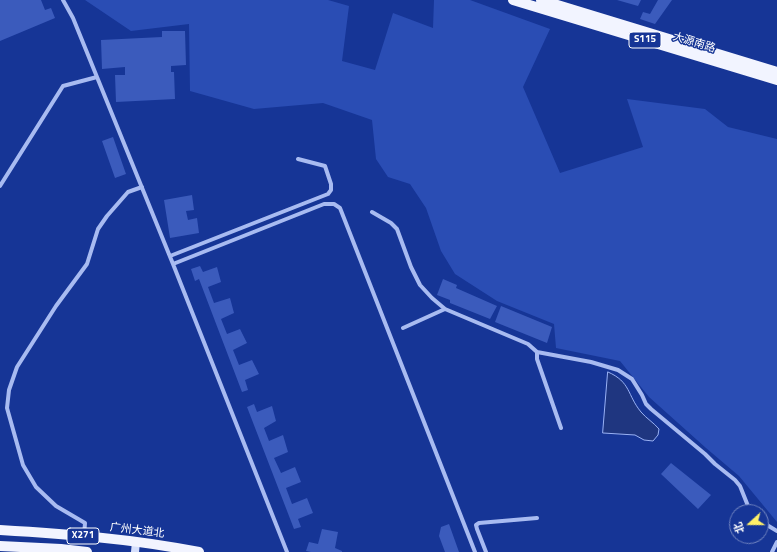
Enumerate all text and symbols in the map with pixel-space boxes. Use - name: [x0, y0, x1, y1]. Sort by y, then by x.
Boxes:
- street label: 大源南路: [671, 30, 717, 56]
- road number: S115: [629, 32, 661, 48]
- north arrow: [729, 504, 769, 544]
- text: 北: [729, 520, 748, 536]
- street label: 广州大道北: [109, 521, 165, 541]
- road number: X271: [67, 528, 99, 544]

